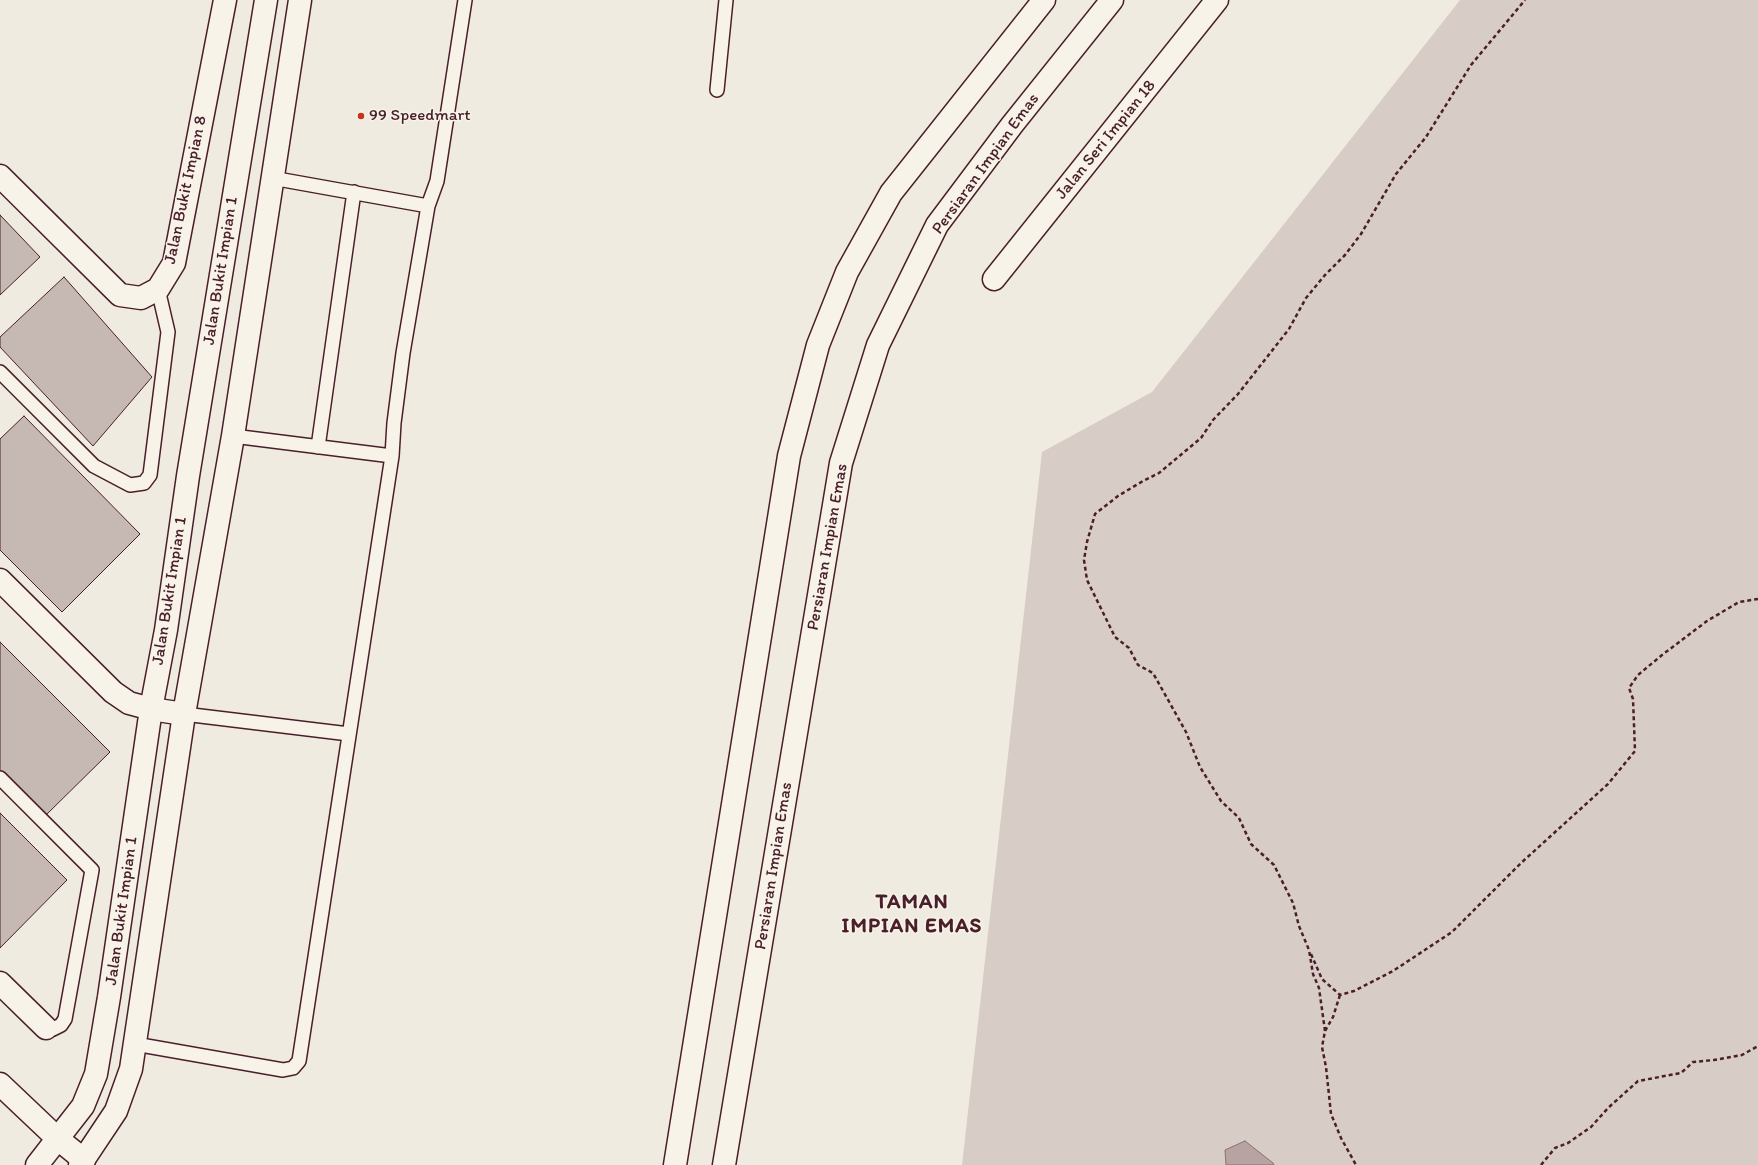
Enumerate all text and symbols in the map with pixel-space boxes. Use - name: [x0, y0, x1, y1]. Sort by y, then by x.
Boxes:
- street label: Jalan Seri Impian 18: [1052, 76, 1160, 204]
- street label: Persiaran Impian Emas: [928, 90, 1044, 238]
- place label: 99 Speedmart: [369, 106, 471, 126]
- marker: 99 Speedmart: [356, 111, 366, 121]
- street label: Jalan Bukit Impian 8: [160, 114, 212, 266]
- street label: Jalan Bukit Impian 1: [199, 196, 243, 346]
- street label: Persiaran Impian Emas: [803, 462, 853, 632]
- street label: Jalan Bukit Impian 1: [148, 516, 192, 666]
- street label: Persiaran Impian Emas: [751, 781, 797, 951]
- street label: Jalan Bukit Impian 1: [101, 835, 143, 987]
- district label: TAMAN IMPIAN EMAS: [843, 890, 981, 940]

